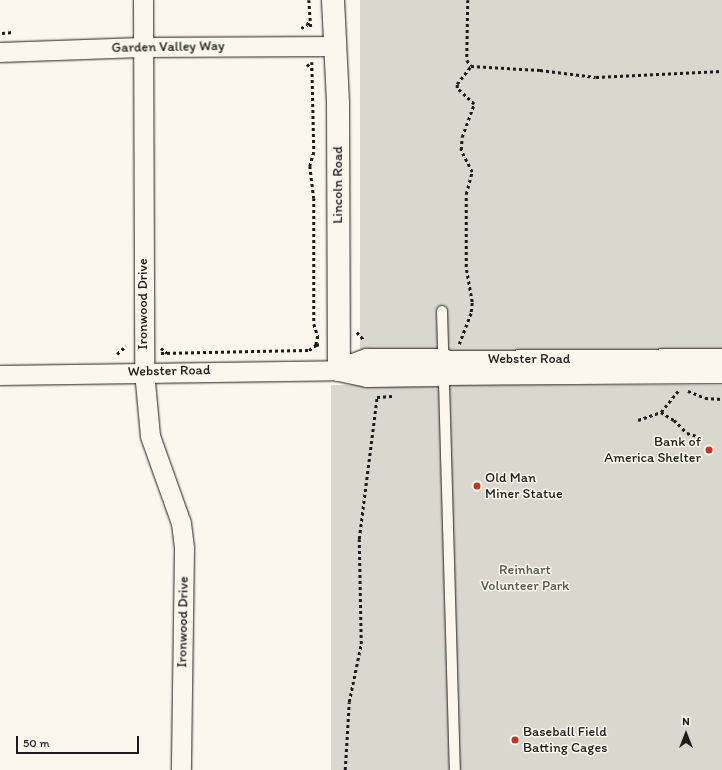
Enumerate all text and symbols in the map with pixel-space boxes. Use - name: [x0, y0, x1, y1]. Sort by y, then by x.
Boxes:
- street label: Garden Valley Way: [112, 38, 224, 56]
- street label: Lincoln Road: [330, 146, 346, 224]
- street label: Ironwood Drive: [135, 258, 151, 350]
- street label: Webster Road: [488, 351, 570, 367]
- street label: Webster Road: [128, 362, 210, 380]
- place label: Bank of America Shelter: [604, 434, 701, 466]
- marker: Bank of America Shelter: [704, 445, 714, 455]
- place label: Old Man Miner Statue: [485, 470, 563, 502]
- marker: Old Man Miner Statue: [472, 481, 482, 491]
- park label: Reinhart Volunteer Park: [481, 562, 569, 594]
- street label: Ironwood Drive: [174, 576, 192, 668]
- north arrow: [666, 714, 706, 754]
- text: N: [682, 715, 690, 728]
- place label: Baseball Field Batting Cages: [523, 724, 607, 756]
- scale bar: [18, 728, 141, 754]
- marker: Baseball Field Batting Cages: [510, 735, 520, 745]
- text: 50 m: [23, 736, 49, 750]

